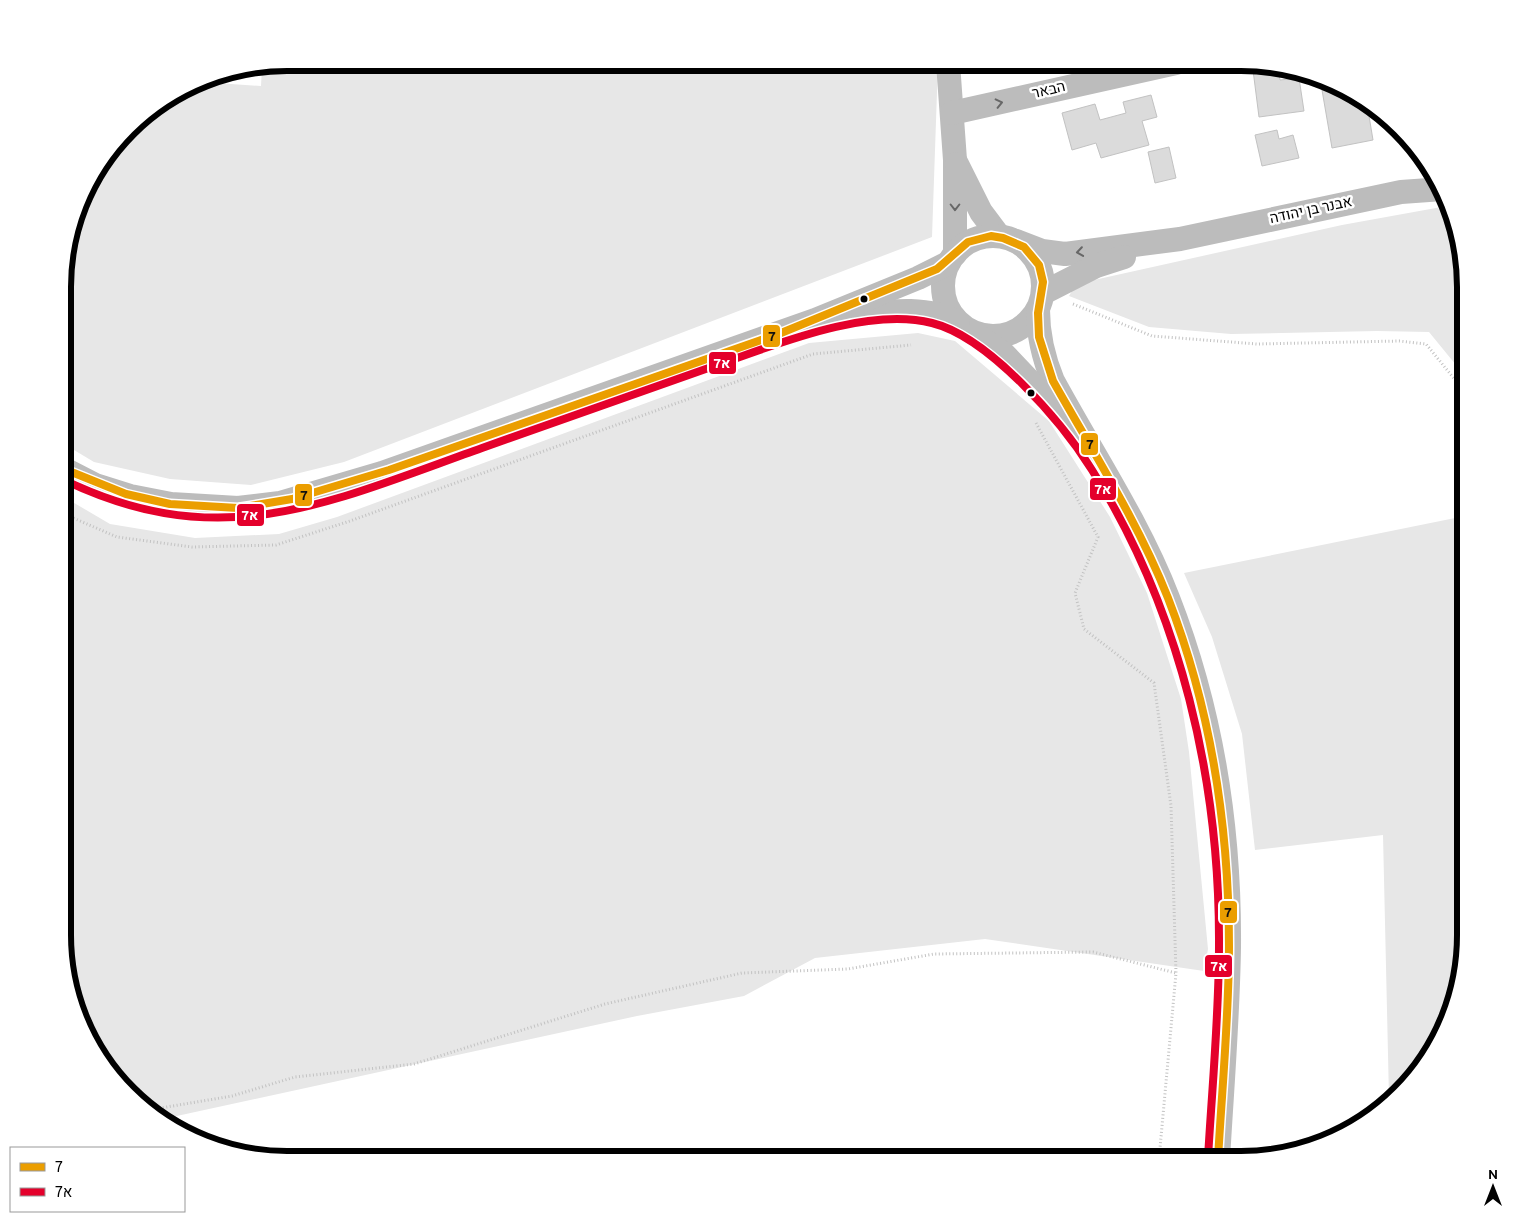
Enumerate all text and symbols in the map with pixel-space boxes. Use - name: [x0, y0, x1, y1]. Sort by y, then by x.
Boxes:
- street label: הבאר: [1030, 78, 1068, 104]
- one-way arrow: [995, 98, 1004, 109]
- street label: אבנר בן יהודה: [1268, 193, 1354, 229]
- one-way arrow: [950, 204, 960, 211]
- one-way arrow: [1075, 247, 1084, 257]
- unlabelled marker: [859, 294, 869, 304]
- line badge: 7: [762, 324, 781, 348]
- text: 7: [768, 329, 776, 346]
- line badge: 7א: [708, 351, 737, 375]
- text: 7א: [714, 356, 730, 373]
- unlabelled marker: [1026, 388, 1036, 398]
- line badge: 7: [1080, 432, 1099, 456]
- text: 7: [1086, 437, 1094, 454]
- line badge: 7א: [1089, 477, 1117, 501]
- text: 7א: [1095, 482, 1111, 499]
- line badge: 7: [294, 483, 313, 507]
- text: 7: [300, 488, 308, 505]
- line badge: 7א: [236, 503, 265, 527]
- text: 7א: [242, 508, 258, 525]
- line badge: 7: [1219, 900, 1238, 924]
- text: 7: [1224, 905, 1232, 922]
- line badge: 7א: [1204, 954, 1233, 978]
- text: 7א: [1211, 959, 1227, 976]
- legend: [10, 1147, 185, 1212]
- text: 7: [55, 1159, 63, 1178]
- north arrow: [1468, 1162, 1518, 1212]
- text: N: [1488, 1167, 1498, 1184]
- text: 7א: [55, 1184, 72, 1203]

